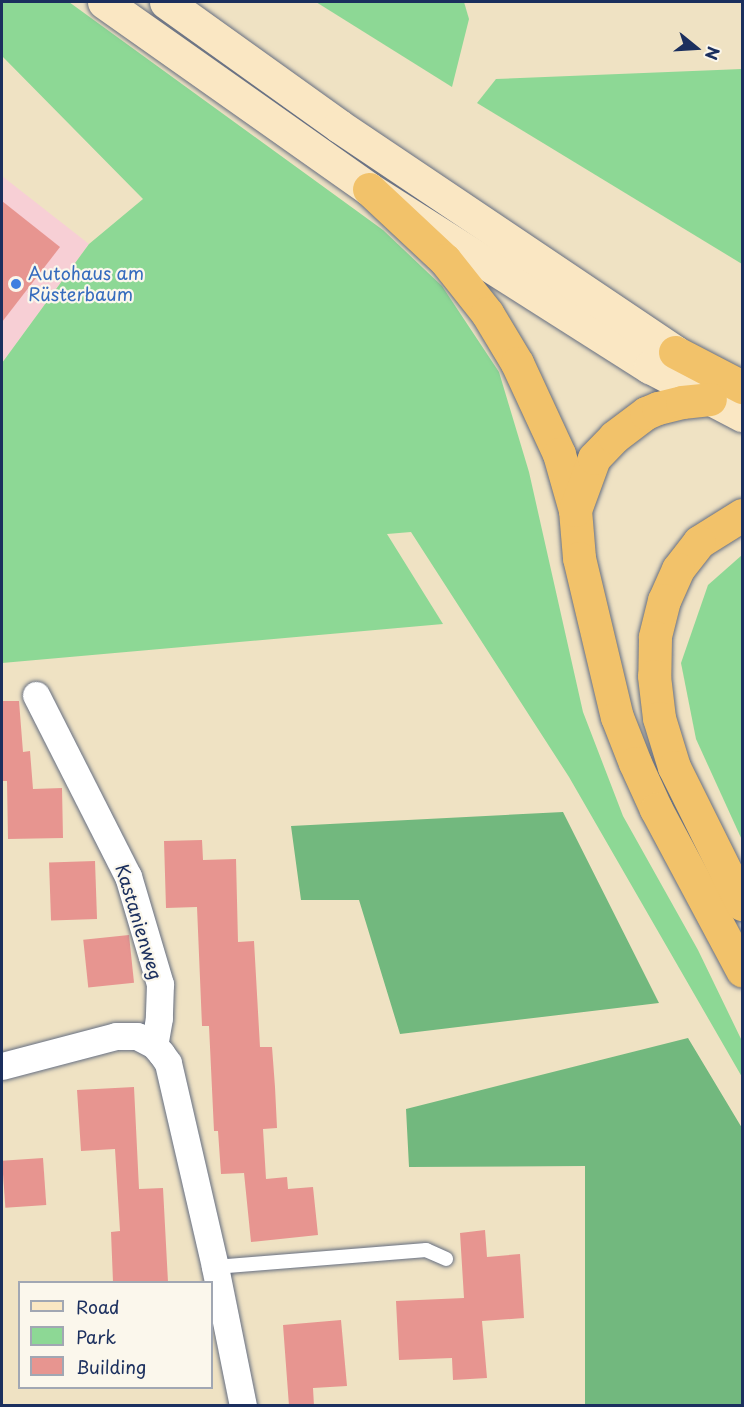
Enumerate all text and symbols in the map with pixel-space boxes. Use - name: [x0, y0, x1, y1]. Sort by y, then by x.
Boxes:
- north arrow: [666, 18, 726, 78]
- text: N: [700, 44, 726, 63]
- place label: Autohaus am Rüsterbaum: [28, 263, 144, 306]
- marker: Autohaus am Rüsterbaum: [9, 277, 23, 291]
- street label: Kastanienweg: [111, 862, 167, 982]
- legend: [18, 1281, 213, 1389]
- text: Road: [76, 1293, 120, 1320]
- text: Park: [76, 1323, 116, 1350]
- text: Building: [76, 1353, 146, 1380]

